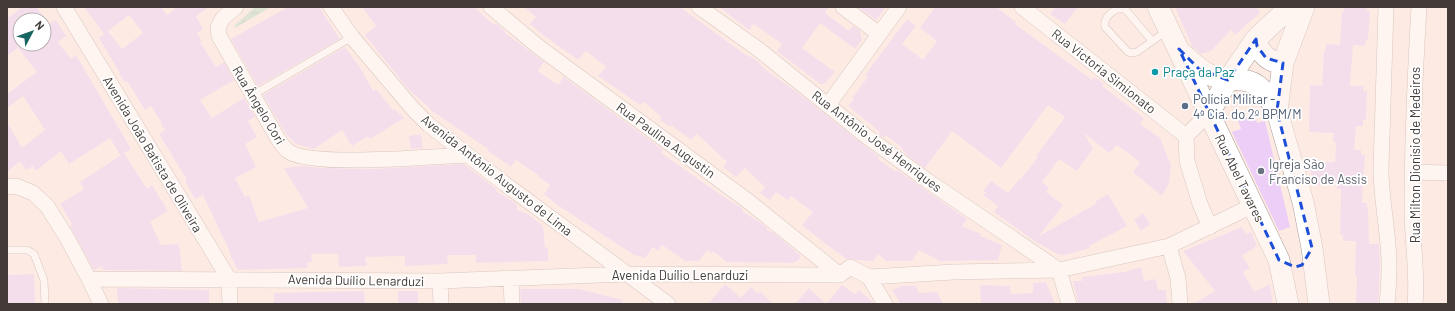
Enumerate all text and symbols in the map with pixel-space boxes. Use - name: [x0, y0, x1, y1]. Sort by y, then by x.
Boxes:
- north arrow: [12, 12, 52, 52]
- text: N: [33, 18, 47, 32]
- street label: Rua Victoria Simionato: [1049, 25, 1159, 117]
- street label: Rua Ângelo Cori: [229, 63, 289, 147]
- place label: Praça da Paz: [1163, 64, 1235, 80]
- marker: Praça da Paz: [1150, 67, 1160, 77]
- street label: Rua Milton Dionísio de Medeiros: [1407, 67, 1423, 243]
- street label: Avenida João Batista de Oliveira: [100, 73, 206, 235]
- street label: Rua Antônio José Henriques: [809, 87, 945, 195]
- place label: Polícia Militar - 4ª Cia. do 2º BPM/M: [1193, 91, 1302, 122]
- street label: Rua Paulina Augustin: [614, 99, 718, 181]
- marker: Polícia Militar - 4ª Cia. do 2º BPM/M: [1180, 101, 1190, 111]
- street label: Avenida Antônio Augusto de Lima: [418, 111, 576, 239]
- street label: Rua Abel Tavares: [1212, 131, 1268, 225]
- place label: Igreja São Franciso de Assis: [1269, 156, 1367, 187]
- marker: Igreja São Franciso de Assis: [1256, 166, 1266, 176]
- street label: Avenida Duílio Lenarduzi: [612, 267, 748, 283]
- street label: Avenida Duílio Lenarduzi: [288, 271, 424, 289]

